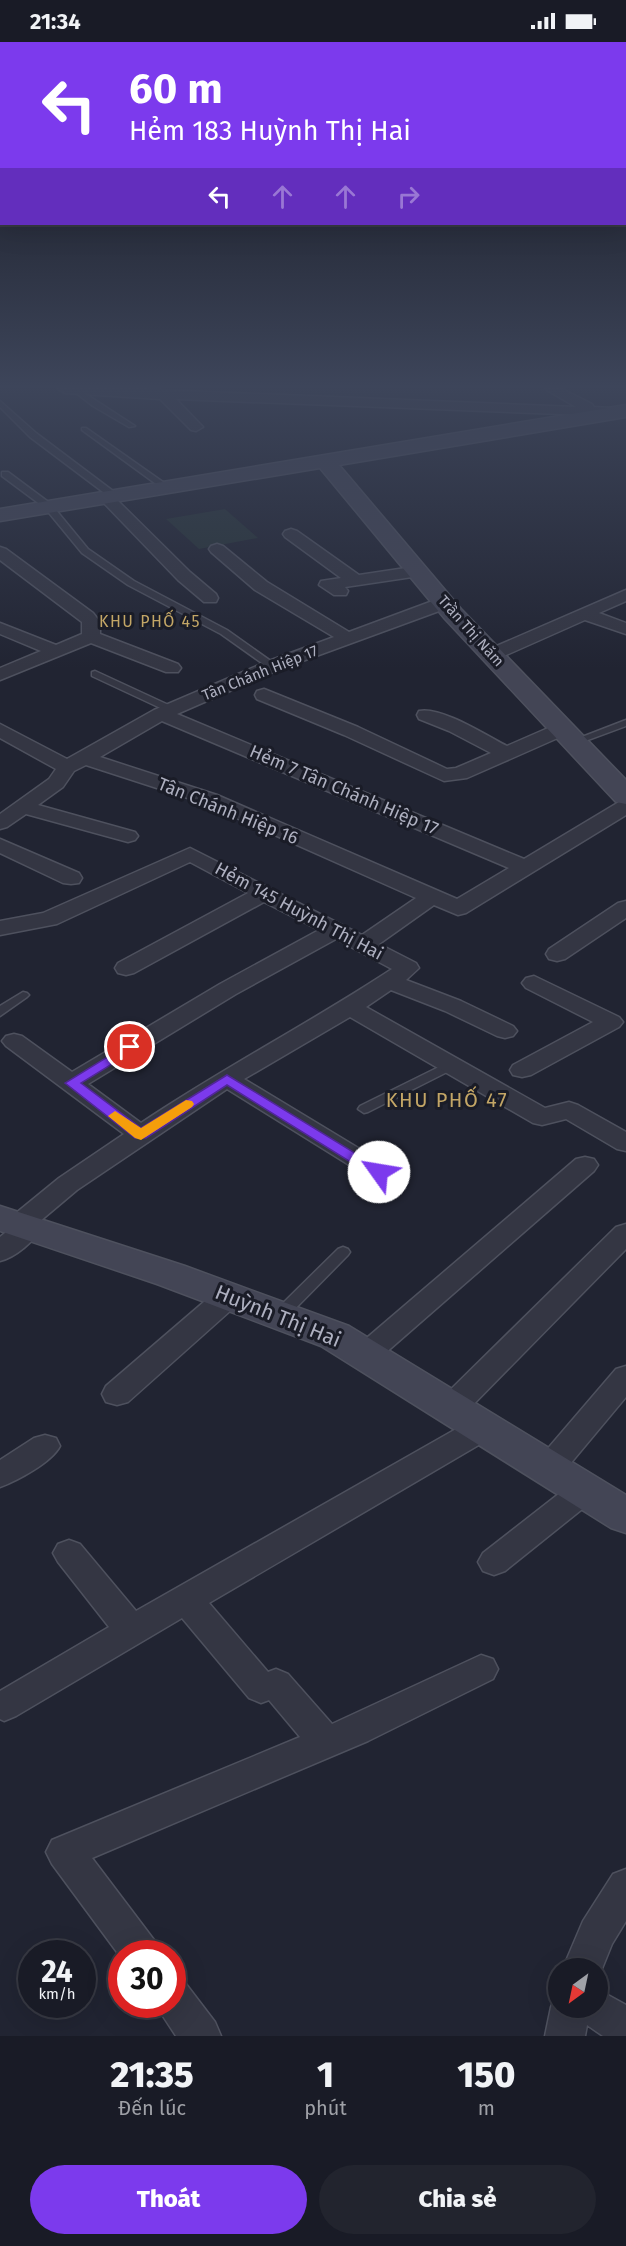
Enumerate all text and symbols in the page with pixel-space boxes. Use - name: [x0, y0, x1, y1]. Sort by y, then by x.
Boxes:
- text: 21:34: [30, 8, 81, 35]
- text: 60 m: [129, 64, 223, 114]
- icon: left: [30, 66, 108, 144]
- text: Hẻm 183 Huỳnh Thị Hai: [129, 115, 411, 147]
- icon: left: [203, 180, 236, 213]
- icon: ahead: [266, 180, 299, 213]
- icon: ahead: [329, 180, 362, 213]
- icon: right: [392, 180, 425, 213]
- street label: Trần Thị Năm: [434, 592, 508, 670]
- district label: KHU PHỐ 45: [99, 609, 201, 631]
- street label: Tân Chánh Hiệp 17: [199, 641, 321, 704]
- street label: Hẻm 7 Tân Chánh Hiệp 17: [246, 740, 442, 840]
- street label: Tân Chánh Hiệp 16: [155, 773, 301, 849]
- street label: Hẻm 145 Huỳnh Thị Hai: [211, 857, 387, 965]
- pin: [104, 1021, 155, 1072]
- icon: arrive: [113, 1030, 146, 1063]
- district label: KHU PHỐ 47: [386, 1085, 508, 1112]
- position arrow: [347, 1140, 411, 1204]
- street label: Huỳnh Thị Hai: [211, 1279, 345, 1353]
- speed limit sign: 30: [108, 1940, 186, 2018]
- text: 24: [41, 1954, 73, 1990]
- north arrow: [548, 1958, 608, 2018]
- map controls: [548, 1958, 608, 2018]
- text: km/h: [38, 1985, 76, 2003]
- text: 21:35: [111, 2053, 194, 2097]
- text: 1: [317, 2053, 334, 2097]
- text: 150: [457, 2053, 515, 2097]
- text: Đến lúc: [118, 2096, 186, 2120]
- text: phút: [304, 2096, 347, 2120]
- text: m: [478, 2096, 495, 2120]
- button: Thoát: [30, 2165, 307, 2234]
- button: Chia sẻ: [319, 2165, 596, 2234]

